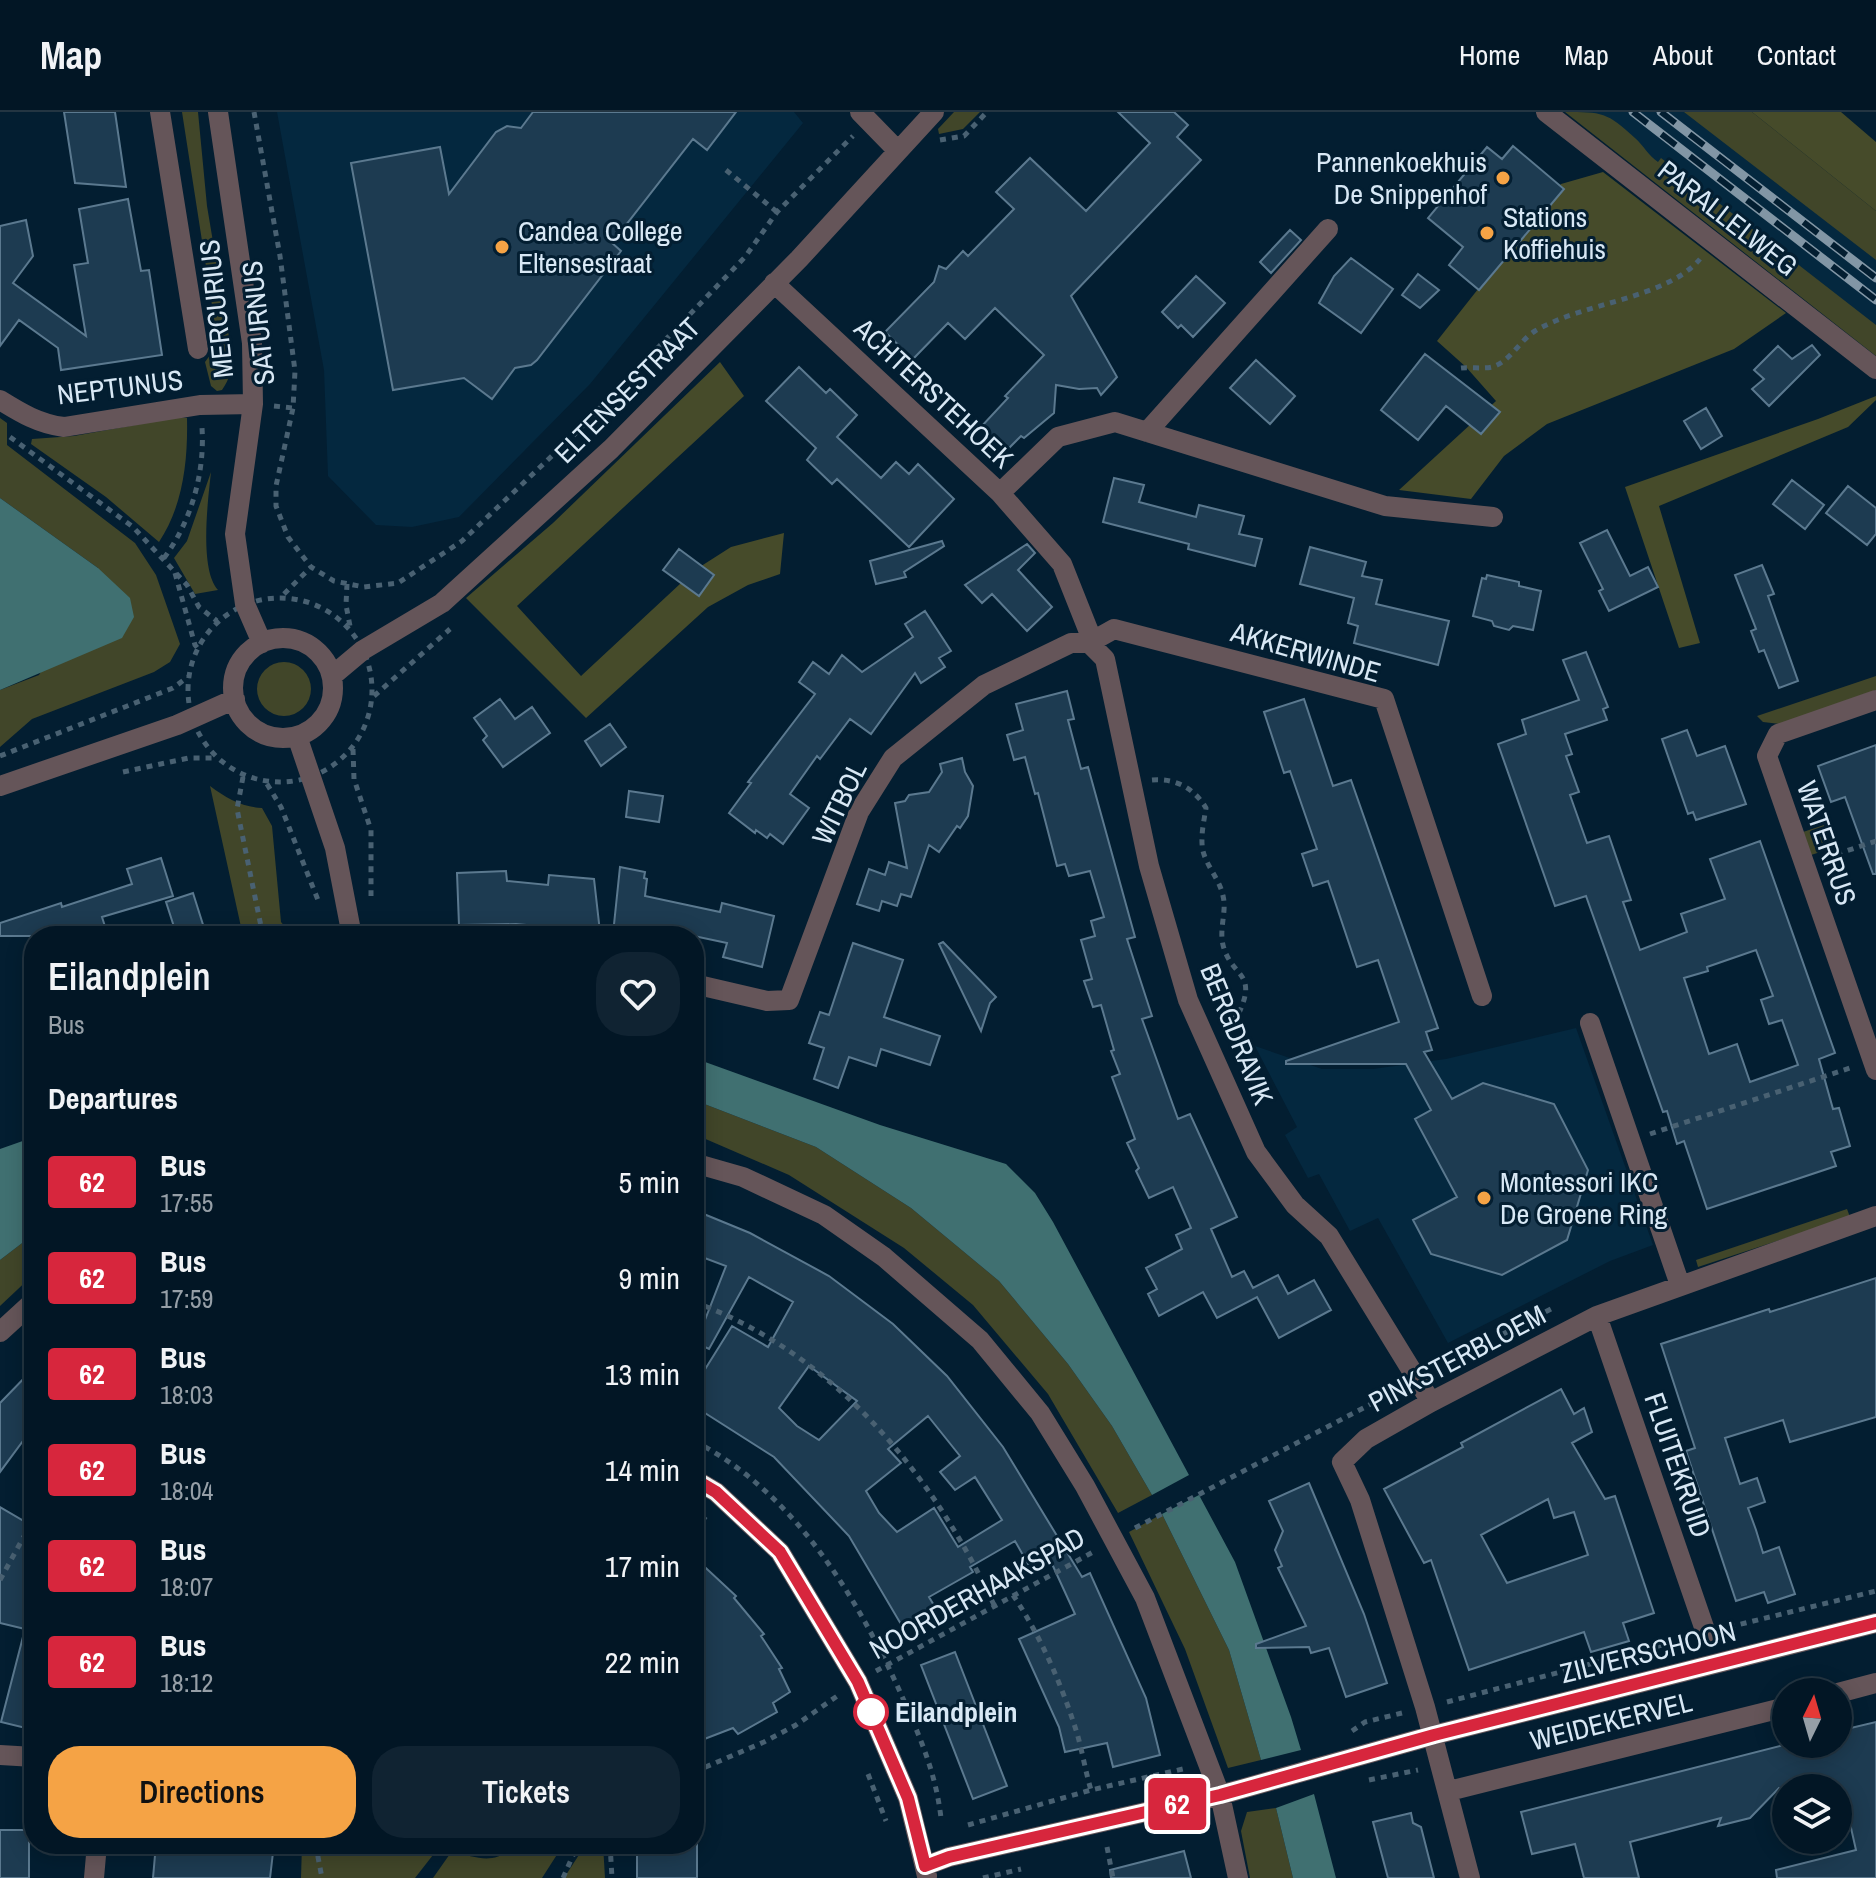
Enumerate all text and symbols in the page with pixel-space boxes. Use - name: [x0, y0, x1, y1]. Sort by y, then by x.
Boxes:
- text: Map: [40, 30, 102, 81]
- text: Home: [1459, 36, 1520, 74]
- text: Map: [1564, 36, 1609, 74]
- text: About: [1653, 36, 1713, 74]
- text: Contact: [1757, 36, 1836, 74]
- place label: Pannenkoekhuis De Snippenhof: [1316, 143, 1488, 213]
- street label: PARALLELWEG: [1650, 151, 1806, 285]
- marker: Pannenkoekhuis De Snippenhof: [1494, 169, 1512, 187]
- place label: Stations Koffiehuis: [1503, 198, 1606, 268]
- place label: Candea College Eltensestraat: [518, 212, 683, 282]
- marker: Stations Koffiehuis: [1478, 224, 1496, 242]
- street label: MERCURIUS: [190, 238, 242, 380]
- marker: Candea College Eltensestraat: [493, 238, 511, 256]
- street label: SATURNUS: [233, 259, 283, 387]
- street label: ELTENSESTRAAT: [546, 309, 708, 471]
- street label: ACHTERSTEHOEK: [846, 309, 1022, 477]
- street label: NEPTUNUS: [55, 360, 185, 414]
- street label: AKKERWINDE: [1226, 612, 1385, 691]
- street label: WITBOL: [803, 755, 875, 851]
- street label: WATERRUS: [1788, 776, 1866, 910]
- text: Eilandplein: [48, 951, 211, 1002]
- button: heart: [596, 952, 680, 1036]
- street label: BERGDRAVIK: [1191, 958, 1283, 1110]
- text: Bus: [48, 1007, 85, 1042]
- text: Departures: [48, 1078, 178, 1118]
- text: Bus: [160, 1145, 206, 1185]
- text: 5 min: [618, 1162, 680, 1202]
- text: 62: [79, 1163, 105, 1201]
- place label: Montessori IKC De Groene Ring: [1500, 1163, 1667, 1233]
- text: 17:55: [160, 1185, 213, 1220]
- marker: Montessori IKC De Groene Ring: [1475, 1189, 1493, 1207]
- text: Bus: [160, 1241, 206, 1281]
- text: 9 min: [618, 1258, 680, 1298]
- text: 62: [79, 1259, 105, 1297]
- text: 17:59: [160, 1281, 213, 1316]
- street label: PINKSTERBLOEM: [1362, 1295, 1552, 1421]
- text: Bus: [160, 1337, 206, 1377]
- text: 13 min: [605, 1354, 680, 1394]
- text: 62: [79, 1355, 105, 1393]
- text: 18:03: [160, 1377, 213, 1412]
- street label: FLUITEKRUID: [1636, 1388, 1720, 1542]
- text: Bus: [160, 1433, 206, 1473]
- text: 14 min: [605, 1450, 680, 1490]
- text: 62: [79, 1451, 105, 1489]
- text: 18:04: [160, 1473, 213, 1508]
- street label: NOORDERHAAKSPAD: [863, 1518, 1091, 1668]
- text: Bus: [160, 1529, 206, 1569]
- text: 17 min: [605, 1546, 680, 1586]
- text: 62: [79, 1547, 105, 1585]
- text: 18:07: [160, 1569, 213, 1604]
- street label: ZILVERSCHOON: [1556, 1612, 1740, 1692]
- text: Bus: [160, 1625, 206, 1665]
- text: 22 min: [605, 1642, 680, 1682]
- text: 62: [79, 1643, 105, 1681]
- text: 18:12: [160, 1665, 213, 1700]
- north arrow: [1772, 1678, 1852, 1758]
- map controls: [1772, 1678, 1852, 1854]
- street label: WEIDEKERVEL: [1526, 1682, 1696, 1759]
- place label: Eilandplein: [895, 1693, 1018, 1731]
- marker: Eilandplein: [854, 1695, 888, 1729]
- button: Directions: [48, 1746, 356, 1838]
- button: Tickets: [372, 1746, 680, 1838]
- button: layers: [1772, 1774, 1852, 1854]
- line badge: 62: [1141, 1778, 1213, 1830]
- text: 62: [1164, 1785, 1190, 1823]

